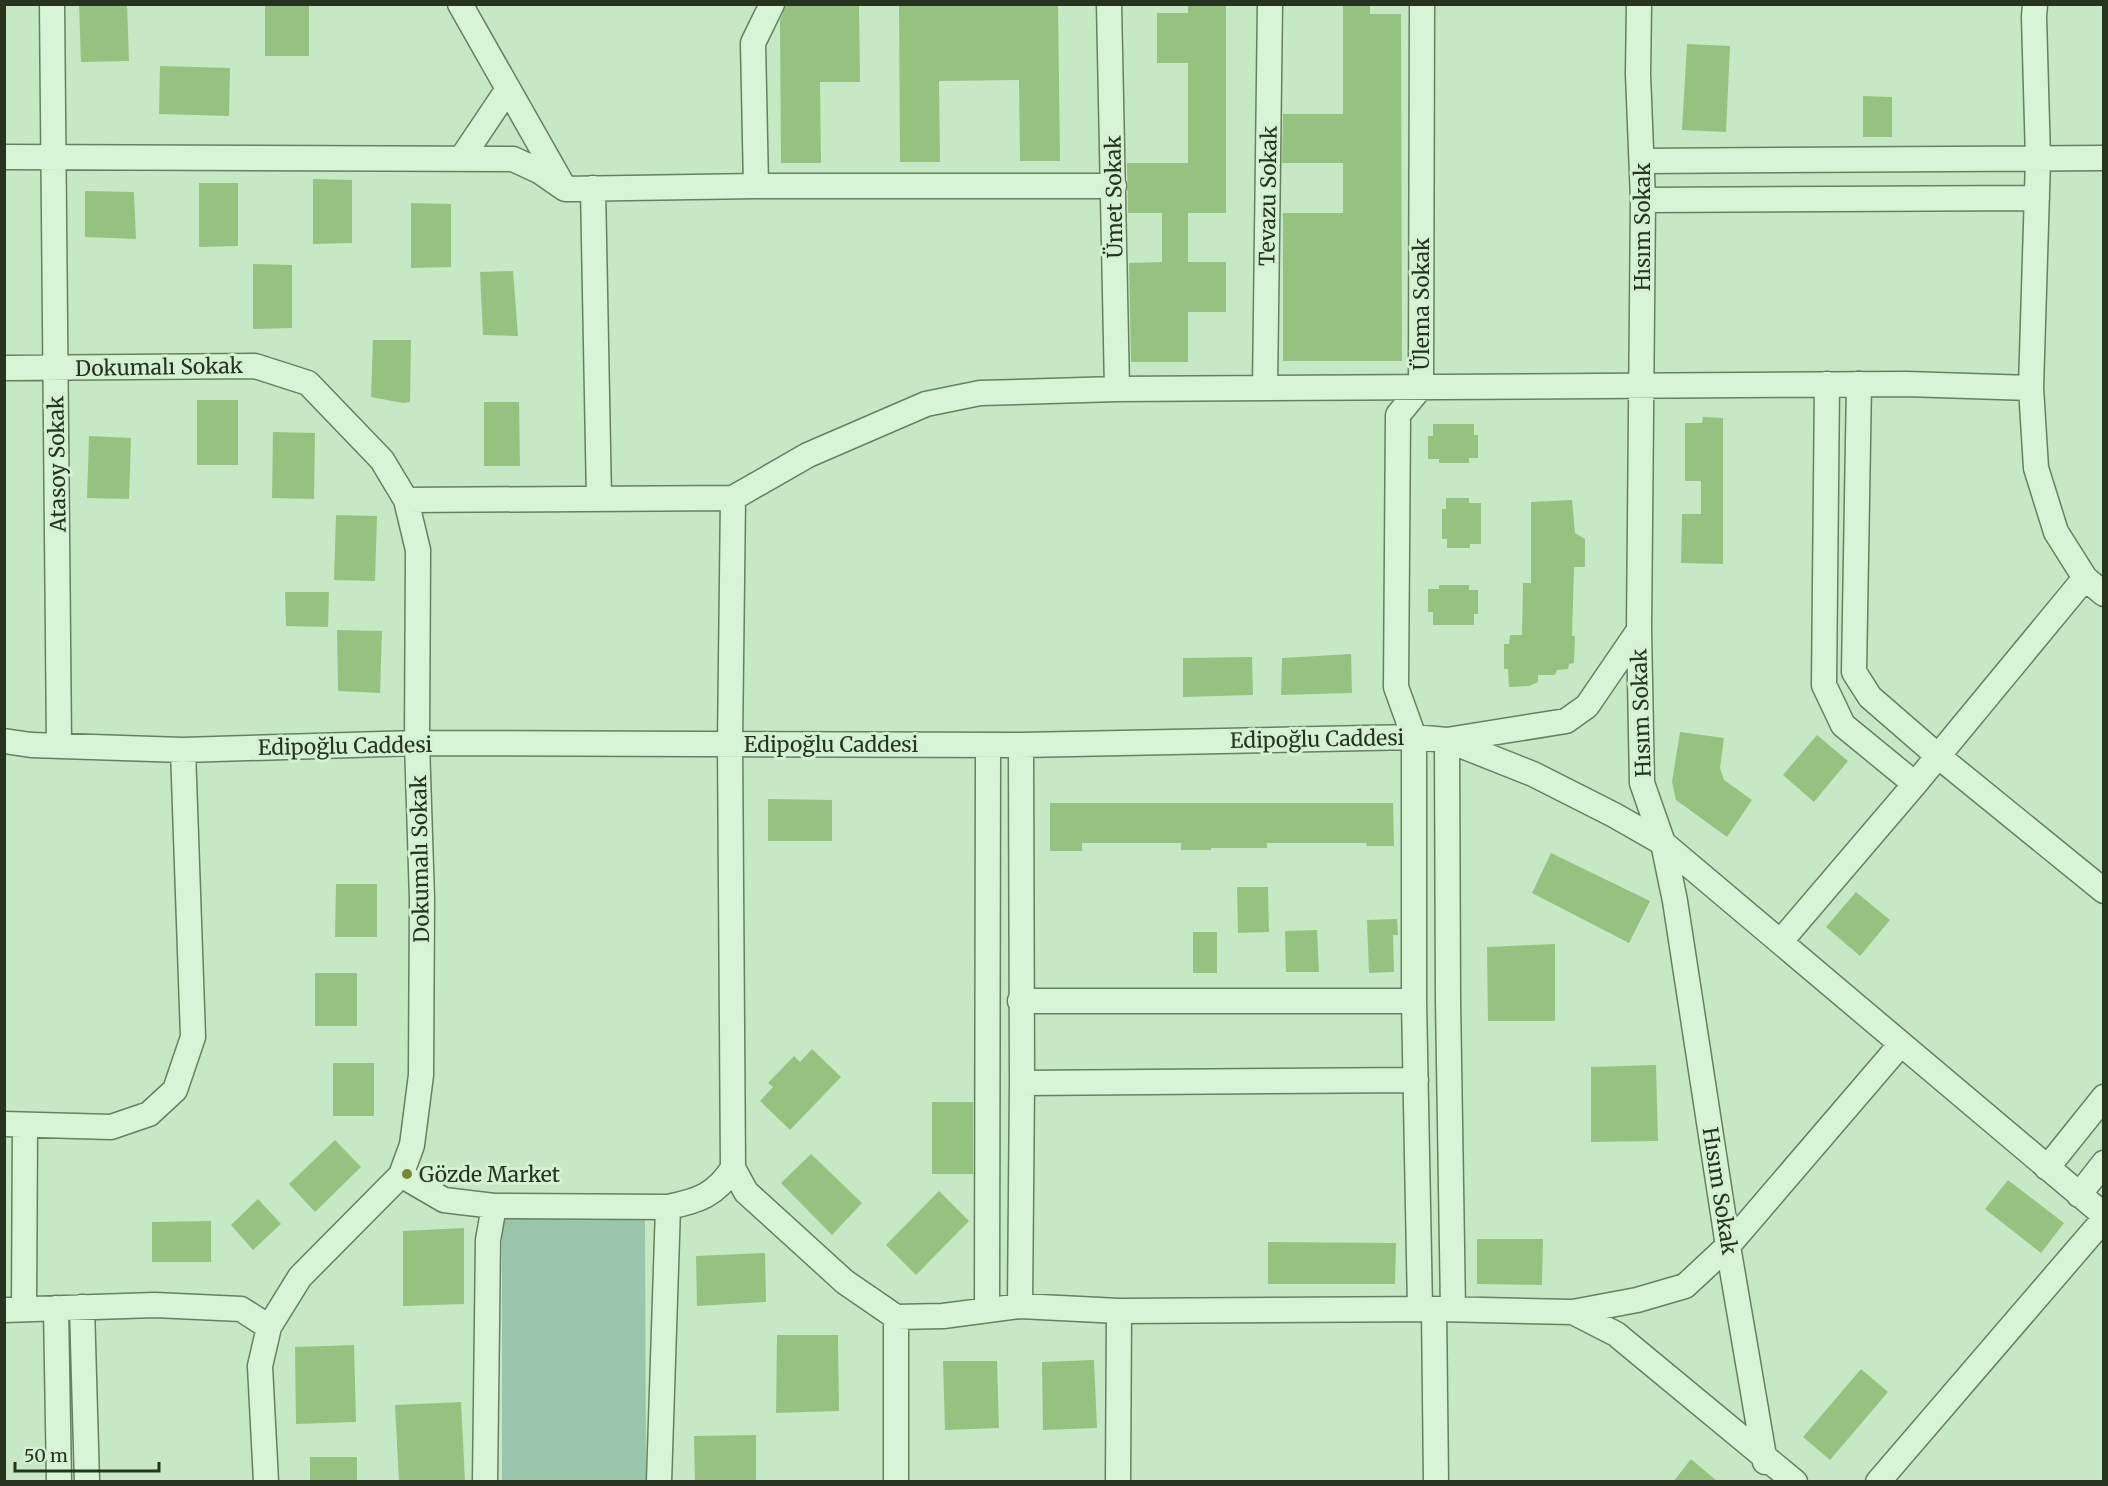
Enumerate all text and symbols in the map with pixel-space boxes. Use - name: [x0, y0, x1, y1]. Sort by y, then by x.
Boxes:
- street label: Tevazu Sokak: [1253, 125, 1283, 266]
- street label: Ümet Sokak: [1099, 135, 1129, 259]
- street label: Hısım Sokak: [1629, 162, 1656, 291]
- street label: Ülema Sokak: [1408, 237, 1435, 370]
- street label: Dokumalı Sokak: [75, 352, 244, 382]
- street label: Atasoy Sokak: [42, 395, 72, 533]
- street label: Hısım Sokak: [1625, 648, 1657, 778]
- street label: Edipoğlu Caddesi: [1230, 724, 1405, 754]
- street label: Edipoğlu Caddesi: [258, 731, 433, 761]
- street label: Edipoğlu Caddesi: [744, 731, 918, 758]
- street label: Dokumalı Sokak: [405, 774, 435, 943]
- street label: Hısım Sokak: [1697, 1125, 1744, 1257]
- place label: Gözde Market: [419, 1161, 560, 1188]
- marker: Gözde Market: [400, 1167, 414, 1181]
- scale bar: [15, 1435, 159, 1473]
- text: 50 m: [24, 1444, 68, 1467]

